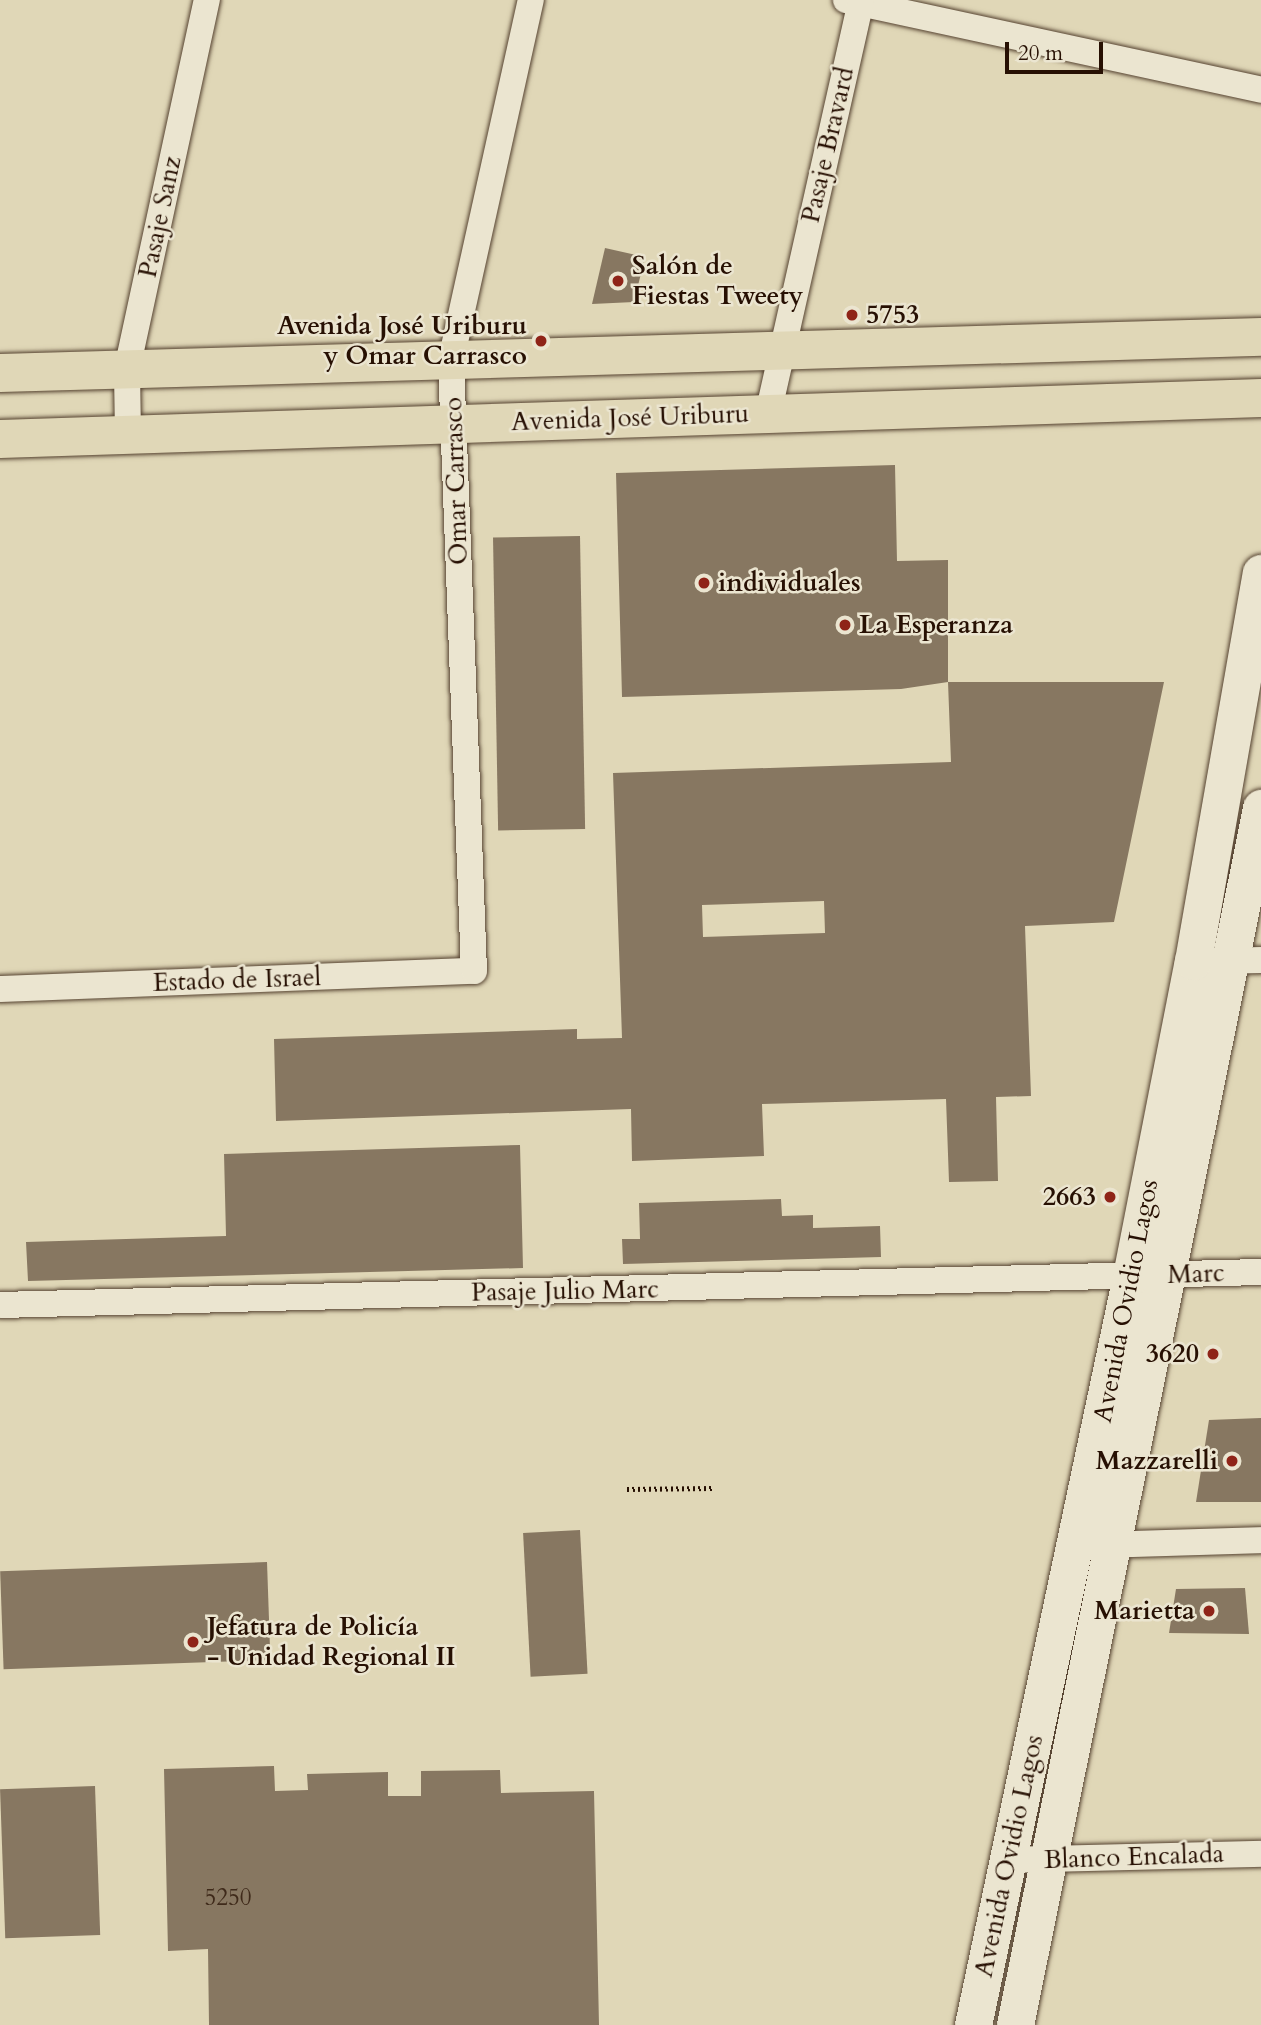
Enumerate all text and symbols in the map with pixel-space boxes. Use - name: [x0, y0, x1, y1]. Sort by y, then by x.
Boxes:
- scale bar: [1009, 28, 1107, 72]
- text: 20 m: [1018, 39, 1063, 68]
- street label: Pasaje Bravard: [795, 64, 861, 226]
- street label: Pasaje Sanz: [132, 153, 188, 281]
- place label: Salón de Fiestas Tweety: [632, 250, 803, 312]
- marker: Salón de Fiestas Tweety: [610, 273, 626, 289]
- place label: 5753: [866, 299, 919, 331]
- marker: 5753: [844, 307, 860, 323]
- place label: Avenida José Uriburu y Omar Carrasco: [277, 310, 527, 372]
- marker: Avenida José Uriburu y Omar Carrasco: [533, 333, 549, 349]
- street label: Omar Carrasco: [437, 396, 475, 566]
- street label: Avenida José Uriburu: [511, 398, 749, 438]
- place label: individuales: [718, 567, 861, 599]
- marker: individuales: [696, 575, 712, 591]
- place label: La Esperanza: [859, 609, 1013, 641]
- marker: La Esperanza: [837, 617, 853, 633]
- street label: Estado de Israel: [152, 961, 322, 999]
- street label: Avenida Ovidio Lagos: [1087, 1177, 1165, 1425]
- place label: 2663: [1043, 1181, 1096, 1213]
- marker: 2663: [1102, 1189, 1118, 1205]
- street label: Marc: [1167, 1257, 1225, 1291]
- street label: Pasaje Julio Marc: [471, 1274, 659, 1308]
- place label: 3620: [1146, 1338, 1199, 1370]
- marker: 3620: [1205, 1346, 1221, 1362]
- place label: Mazzarelli: [1095, 1445, 1218, 1477]
- marker: Mazzarelli: [1224, 1453, 1240, 1469]
- place label: Marietta: [1094, 1595, 1195, 1627]
- marker: Marietta: [1201, 1603, 1217, 1619]
- place label: Jefatura de Policía - Unidad Regional II: [207, 1611, 455, 1672]
- marker: Jefatura de Policía - Unidad Regional II: [185, 1634, 201, 1650]
- street label: Avenida Ovidio Lagos: [968, 1732, 1050, 1980]
- street label: Blanco Encalada: [1043, 1838, 1225, 1876]
- house number: 5250: [204, 1884, 252, 1912]

